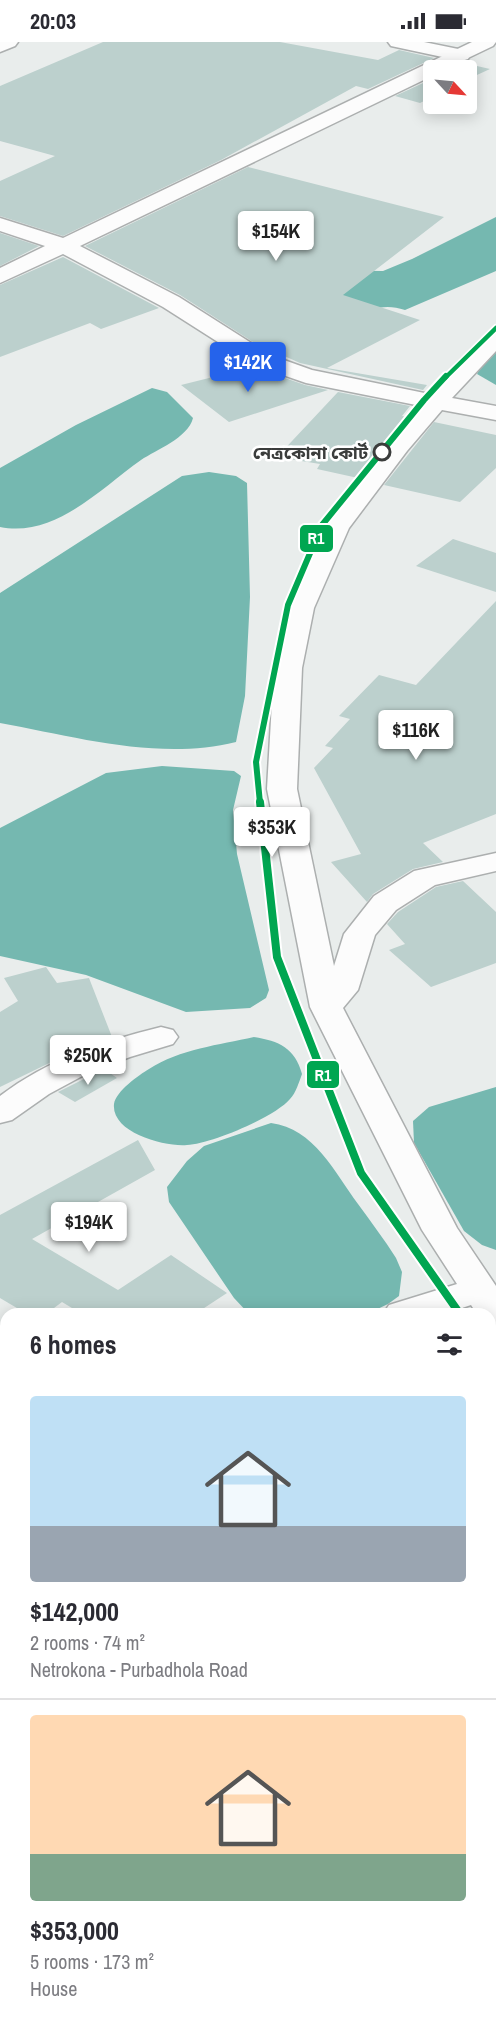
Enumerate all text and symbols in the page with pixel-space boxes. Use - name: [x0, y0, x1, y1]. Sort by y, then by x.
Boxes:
- text: 20:03: [30, 6, 76, 36]
- north arrow: [423, 60, 477, 114]
- map controls: [423, 60, 477, 114]
- pin: $154K: [234, 211, 318, 262]
- text: $154K: [252, 217, 300, 244]
- pin: $142K: [206, 342, 290, 393]
- text: $142K: [224, 348, 272, 375]
- place label: নেত্রকোনা কোর্ট: [253, 440, 369, 465]
- marker: নেত্রকোনা কোর্ট: [373, 443, 391, 461]
- line badge: R1: [299, 524, 334, 553]
- text: R1: [308, 527, 325, 549]
- pin: $116K: [374, 710, 458, 761]
- text: $116K: [392, 716, 440, 743]
- pin: $353K: [230, 807, 314, 858]
- text: $353K: [248, 813, 296, 840]
- pin: $250K: [46, 1035, 130, 1086]
- text: $250K: [64, 1041, 112, 1068]
- line badge: R1: [306, 1060, 340, 1089]
- text: R1: [315, 1064, 332, 1086]
- pin: $194K: [47, 1202, 131, 1253]
- text: $194K: [65, 1208, 113, 1235]
- text: 6 homes: [30, 1327, 117, 1362]
- icon: filters: [433, 1328, 466, 1361]
- icon: home: [194, 1435, 302, 1543]
- text: $142,000: [30, 1594, 119, 1629]
- text: 2 rooms · 74 m²: [30, 1629, 145, 1656]
- text: Netrokona - Purbadhola Road: [30, 1656, 248, 1683]
- icon: home: [194, 1754, 302, 1862]
- text: $353,000: [30, 1913, 119, 1948]
- text: 5 rooms · 173 m²: [30, 1948, 154, 1975]
- text: House: [30, 1975, 77, 2002]

